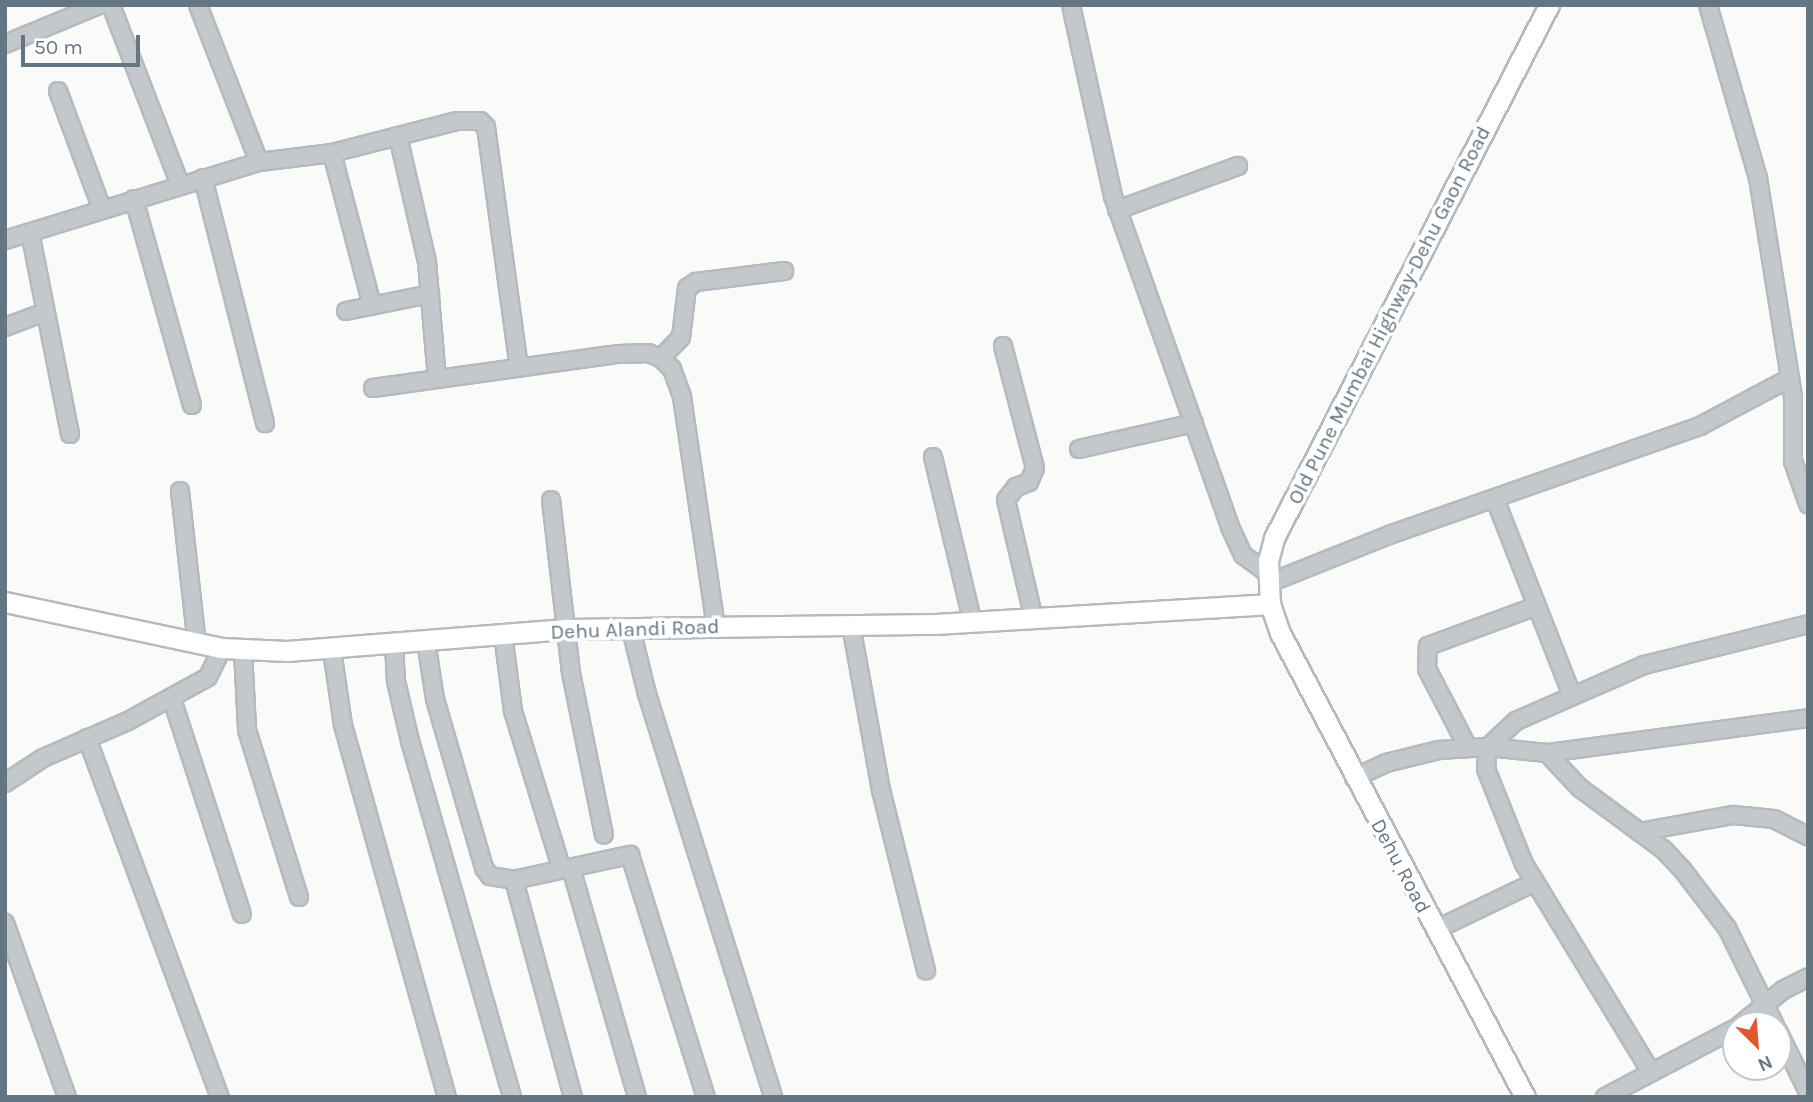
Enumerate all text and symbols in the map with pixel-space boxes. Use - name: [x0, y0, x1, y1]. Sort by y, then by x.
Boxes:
- scale bar: [24, 21, 144, 65]
- text: 50 m: [34, 35, 83, 59]
- street label: Old Pune Mumbai Highway-Dehu Gaon Road: [1282, 122, 1496, 508]
- street label: Dehu Alandi Road: [550, 613, 720, 645]
- street label: Dehu Road: [1366, 814, 1436, 918]
- north arrow: [1722, 1011, 1792, 1081]
- text: N: [1754, 1050, 1776, 1076]

